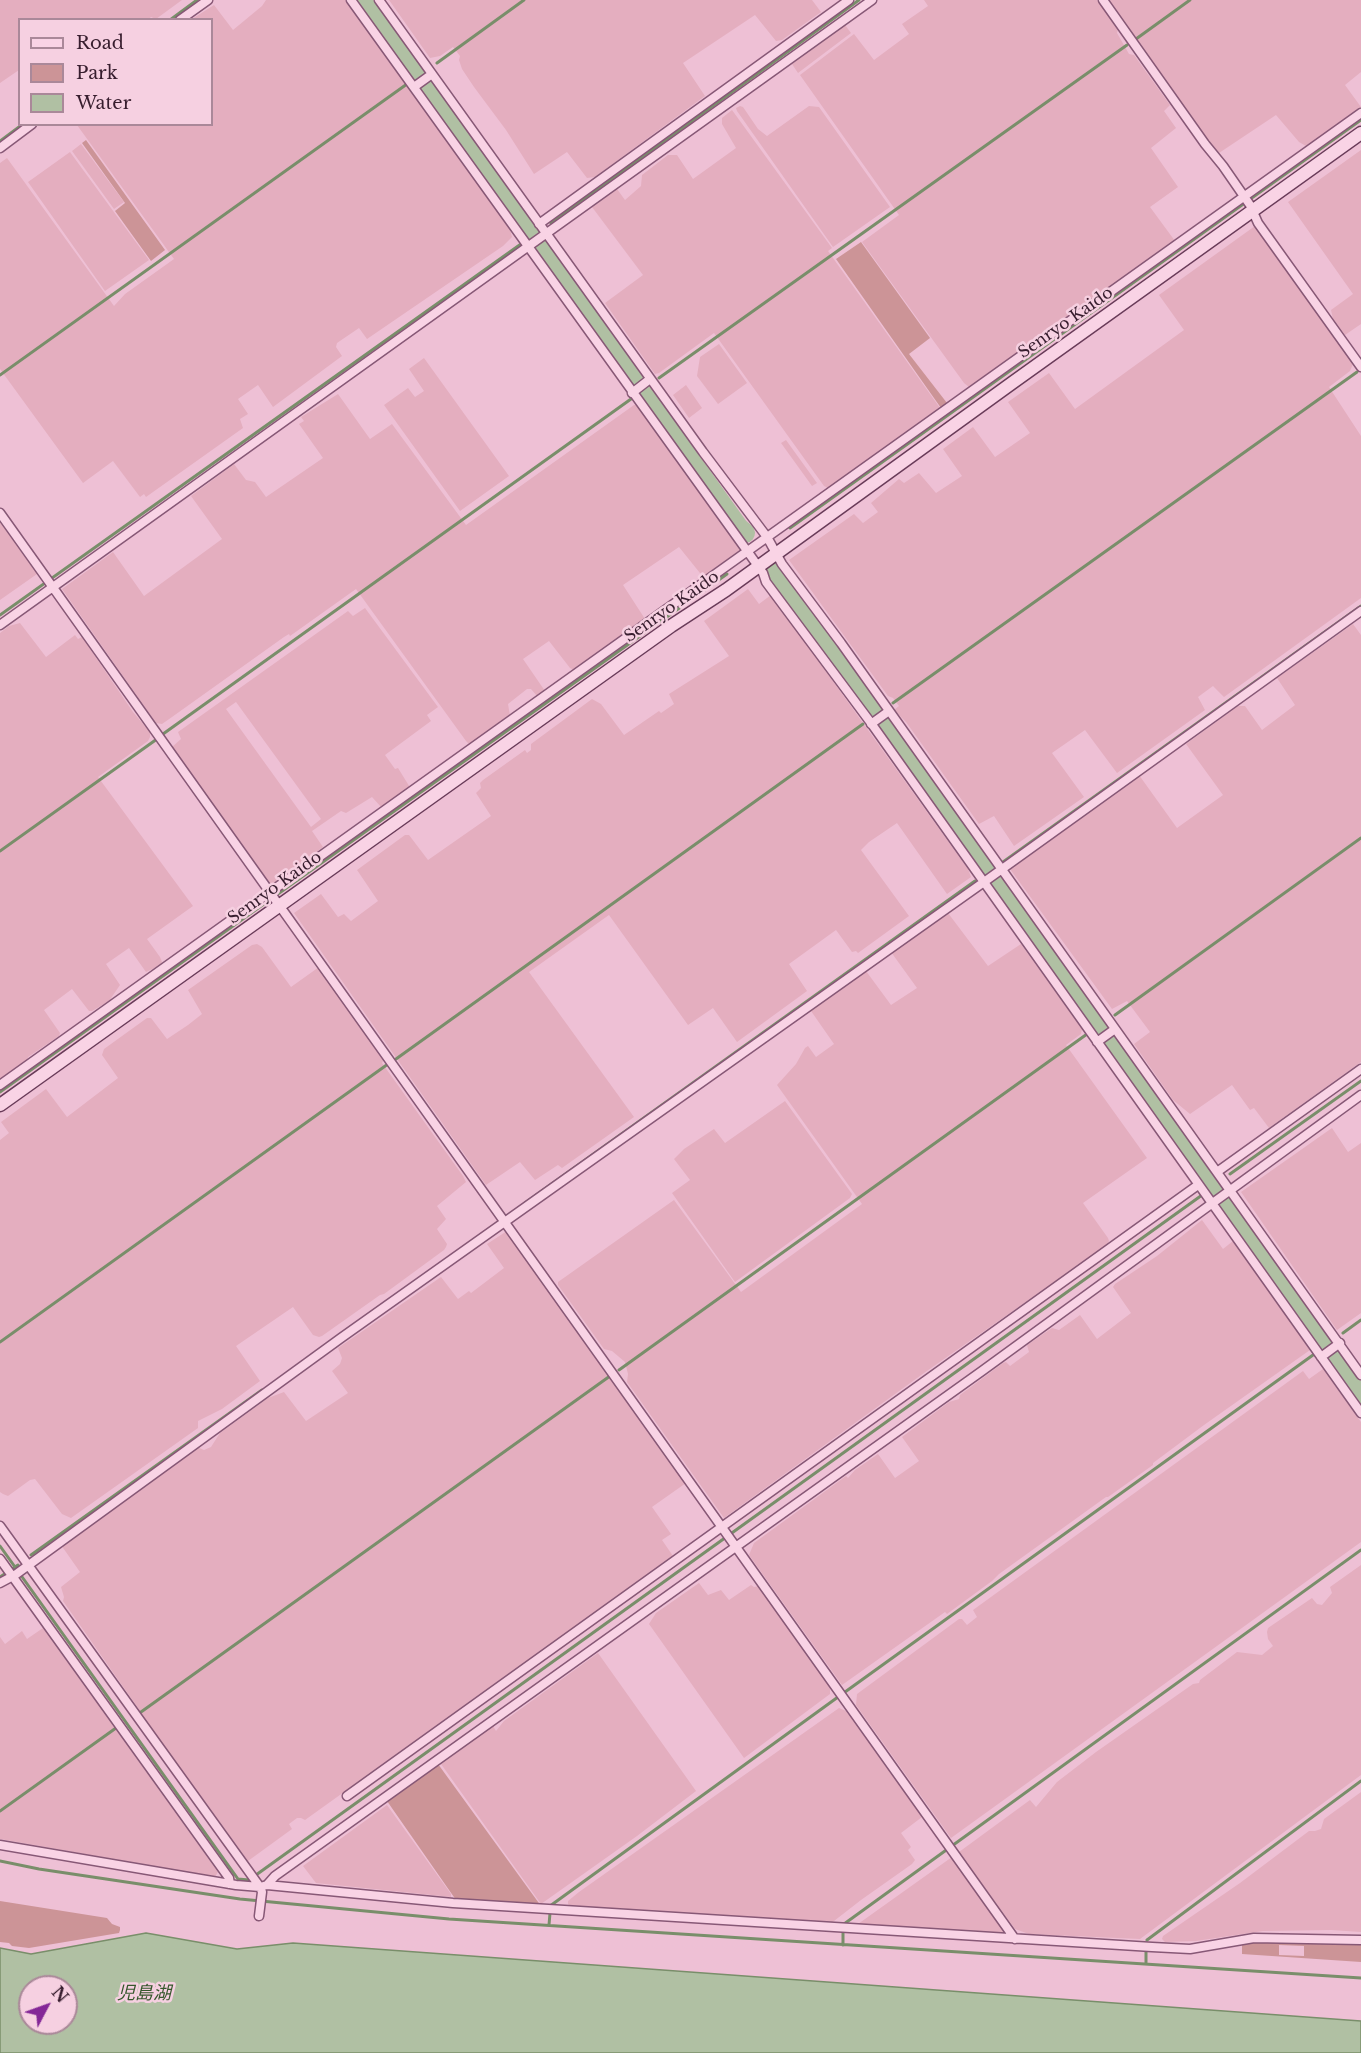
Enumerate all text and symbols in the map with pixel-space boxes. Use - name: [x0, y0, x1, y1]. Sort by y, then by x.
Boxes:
- legend: [18, 18, 213, 126]
- text: Road: [76, 32, 124, 54]
- text: Park: [76, 62, 118, 84]
- text: Water: [76, 92, 131, 114]
- street label: Senryo Kaido: [1015, 283, 1117, 363]
- street label: Senryo Kaido: [621, 567, 723, 647]
- street label: Senryo Kaido: [224, 848, 326, 928]
- north arrow: [18, 1975, 78, 2035]
- text: N: [48, 1982, 73, 2007]
- water label: 児島湖: [117, 1983, 171, 2005]

